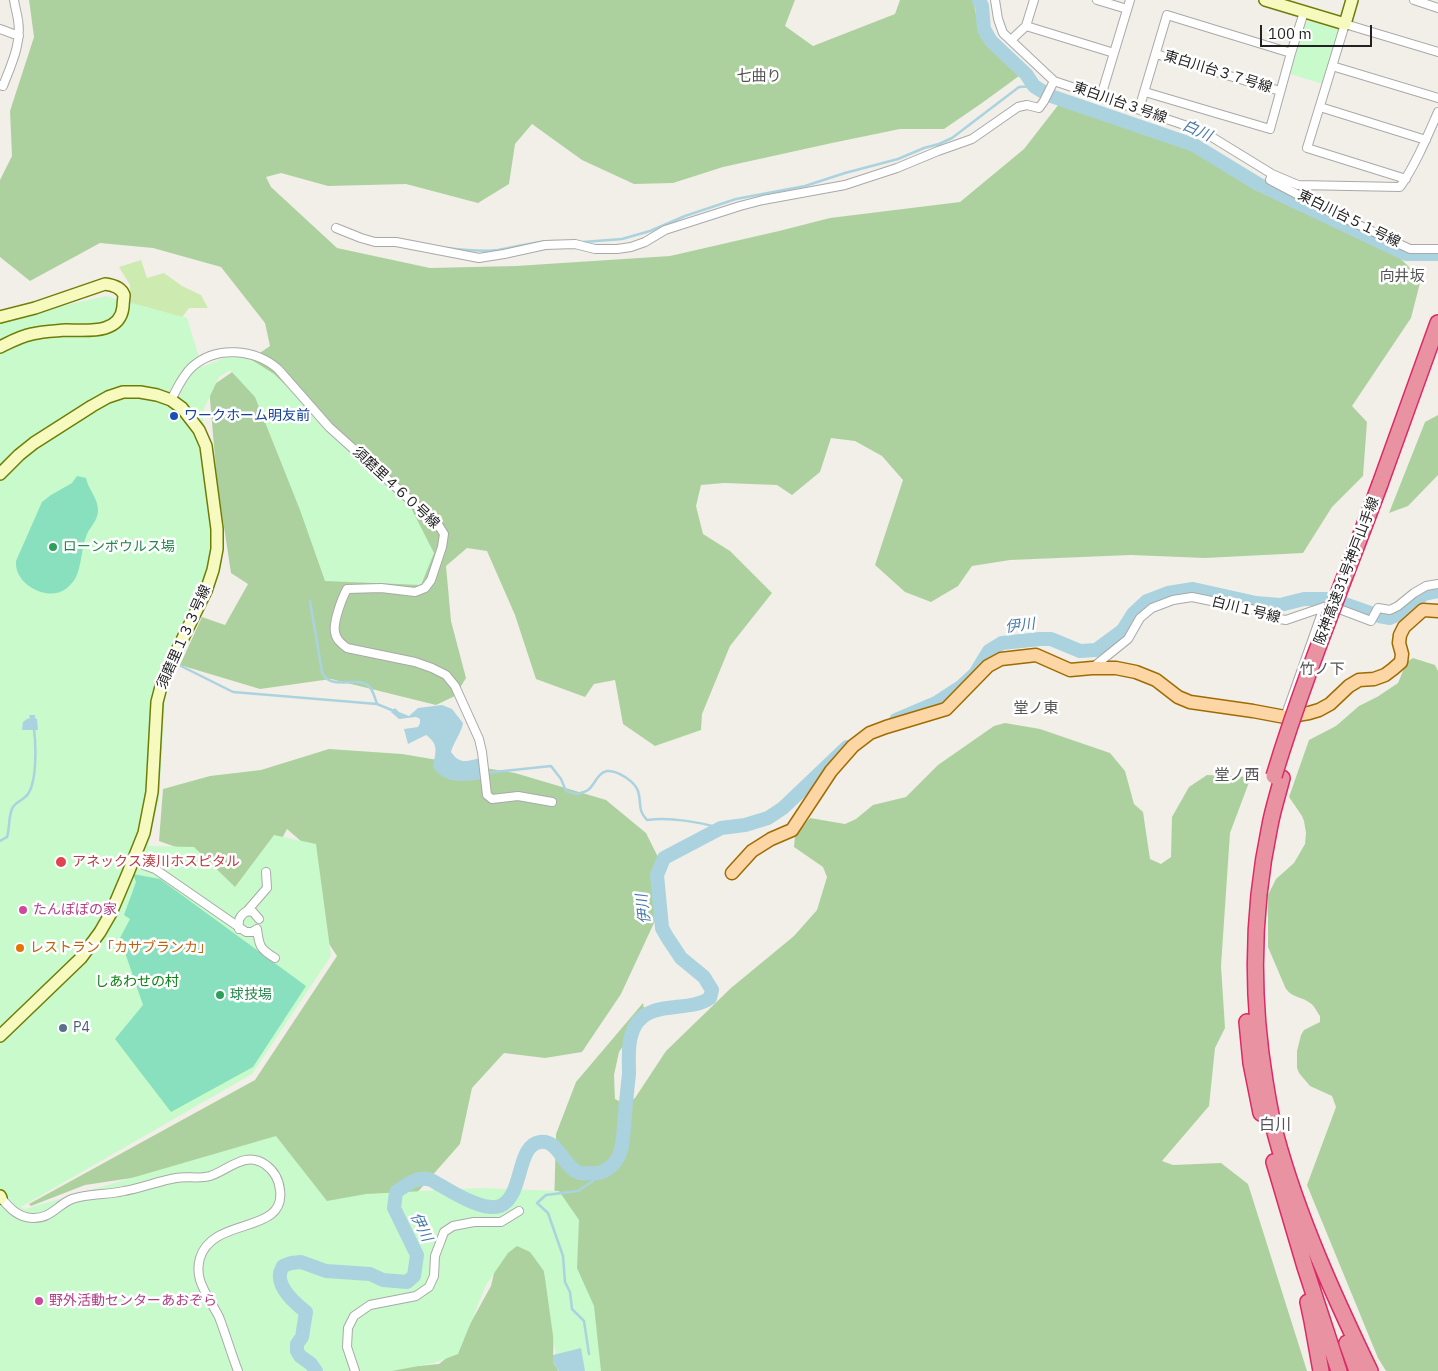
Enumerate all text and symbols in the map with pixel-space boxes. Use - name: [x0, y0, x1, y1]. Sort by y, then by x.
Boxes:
- scale bar: [1263, 15, 1376, 47]
- text: 100 m: [1268, 24, 1312, 43]
- street label: 東白川台３７号線: [1162, 48, 1274, 96]
- district label: 七曲り: [737, 68, 781, 86]
- street label: 東白川台３号線: [1071, 79, 1169, 127]
- water label: 白川: [1180, 117, 1214, 145]
- street label: 東白川台５１号線: [1295, 187, 1403, 251]
- district label: 向井坂: [1380, 268, 1424, 286]
- place label: ワークホーム明友前: [184, 408, 310, 424]
- marker: ワークホーム明友前: [168, 410, 180, 422]
- street label: 須磨里４６０号線: [349, 444, 443, 532]
- street label: 阪神高速31号神戸山手線: [1311, 495, 1383, 647]
- place label: ローンボウルス場: [63, 539, 175, 555]
- marker: ローンボウルス場: [47, 541, 59, 553]
- street label: 須磨里１３３号線: [154, 582, 214, 692]
- street label: 白川１号線: [1210, 593, 1282, 627]
- water label: 伊川: [1004, 615, 1036, 637]
- district label: 竹ノ下: [1300, 661, 1344, 679]
- district label: 堂ノ東: [1014, 700, 1058, 718]
- district label: 堂ノ西: [1215, 767, 1259, 785]
- place label: アネックス湊川ホスピタル: [72, 854, 240, 870]
- marker: アネックス湊川ホスピタル: [54, 855, 68, 869]
- water label: 伊川: [633, 893, 655, 925]
- place label: たんぽぽの家: [33, 902, 117, 918]
- marker: たんぽぽの家: [17, 904, 29, 916]
- place label: レストラン「カサブランカ」: [30, 940, 212, 956]
- marker: レストラン「カサブランカ」: [14, 942, 26, 954]
- park label: しあわせの村: [95, 974, 179, 990]
- place label: 球技場: [230, 987, 272, 1003]
- marker: 球技場: [214, 989, 226, 1001]
- place label: P4: [73, 1020, 90, 1036]
- marker: P4: [57, 1022, 69, 1034]
- district label: 白川: [1259, 1115, 1291, 1135]
- water label: 伊川: [406, 1210, 436, 1244]
- place label: 野外活動センターあおぞら: [49, 1293, 217, 1309]
- marker: 野外活動センターあおぞら: [33, 1295, 45, 1307]

